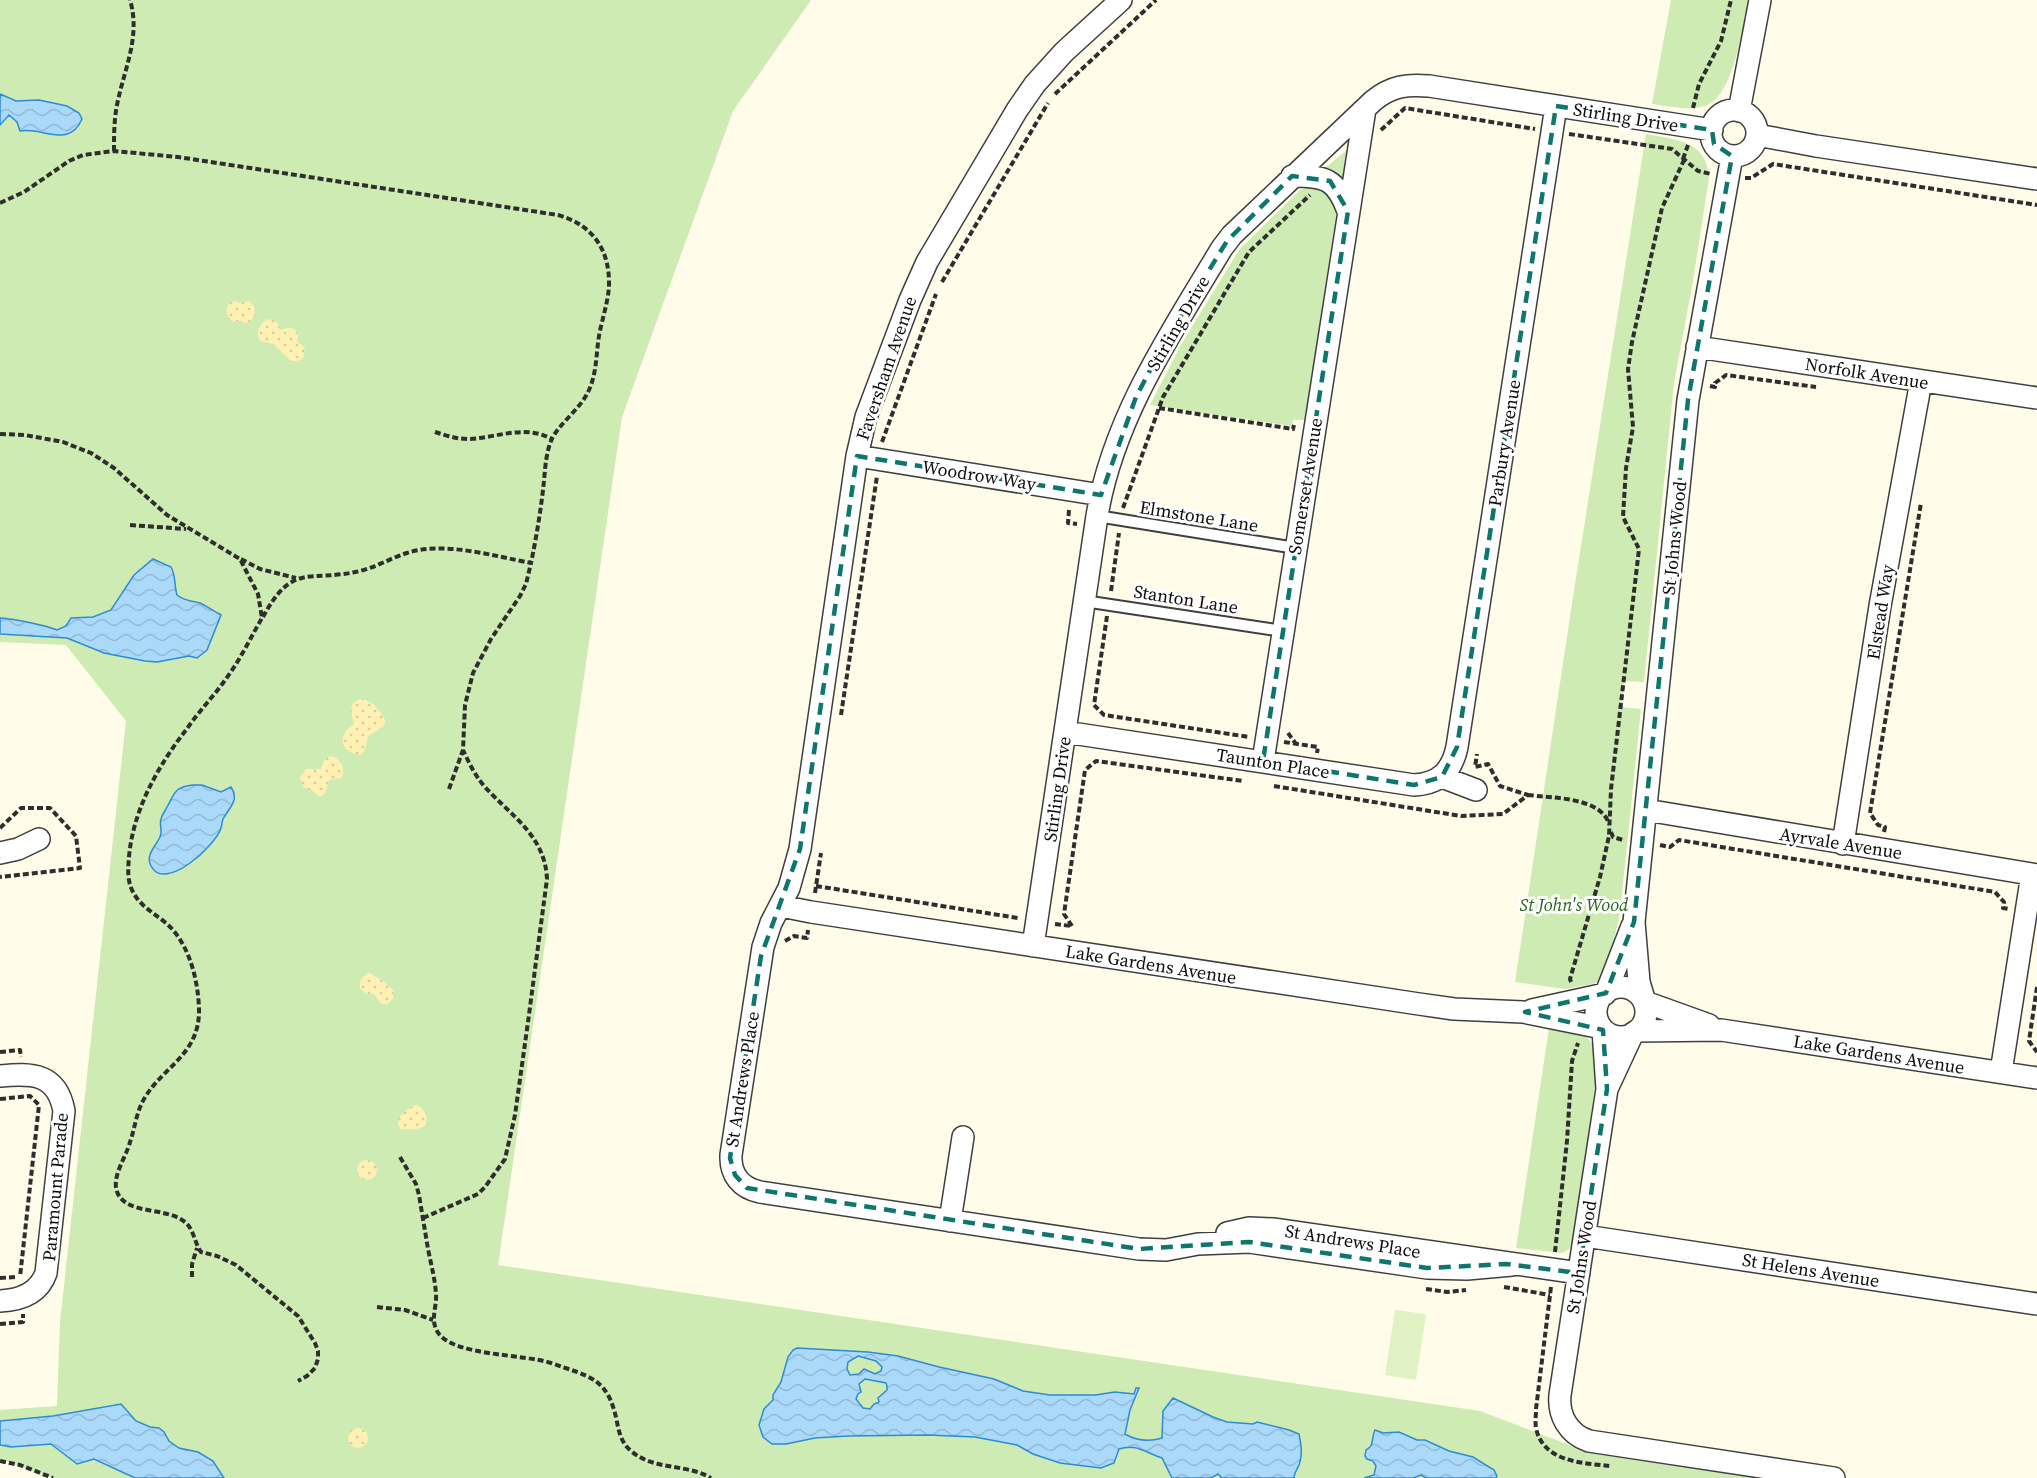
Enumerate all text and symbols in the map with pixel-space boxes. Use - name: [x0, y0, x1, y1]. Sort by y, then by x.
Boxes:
- street label: Stirling Drive: [1572, 96, 1680, 138]
- street label: Stirling Drive: [1141, 271, 1215, 375]
- street label: Faversham Avenue: [850, 293, 922, 443]
- street label: Norfolk Avenue: [1803, 351, 1931, 395]
- street label: Parbury Avenue: [1482, 378, 1526, 508]
- street label: Somerset Avenue: [1282, 416, 1328, 556]
- street label: Woodrow Way: [920, 454, 1039, 496]
- street label: St Johns Wood: [1656, 480, 1692, 596]
- street label: Elmstone Lane: [1138, 494, 1260, 538]
- street label: Elstead Way: [1860, 562, 1900, 661]
- street label: Stanton Lane: [1132, 578, 1240, 620]
- street label: Stirling Drive: [1037, 735, 1077, 843]
- street label: Taunton Place: [1215, 742, 1331, 784]
- street label: Ayrvale Avenue: [1778, 821, 1904, 865]
- park label: St John's Wood: [1520, 892, 1629, 917]
- street label: Lake Gardens Avenue: [1064, 938, 1238, 990]
- street label: St Andrews Place: [719, 1009, 765, 1149]
- street label: Lake Gardens Avenue: [1792, 1028, 1966, 1080]
- street label: Paramount Parade: [36, 1112, 74, 1262]
- street label: St Johns Wood: [1560, 1199, 1602, 1315]
- street label: St Andrews Place: [1283, 1218, 1423, 1264]
- street label: St Helens Avenue: [1741, 1247, 1881, 1293]

